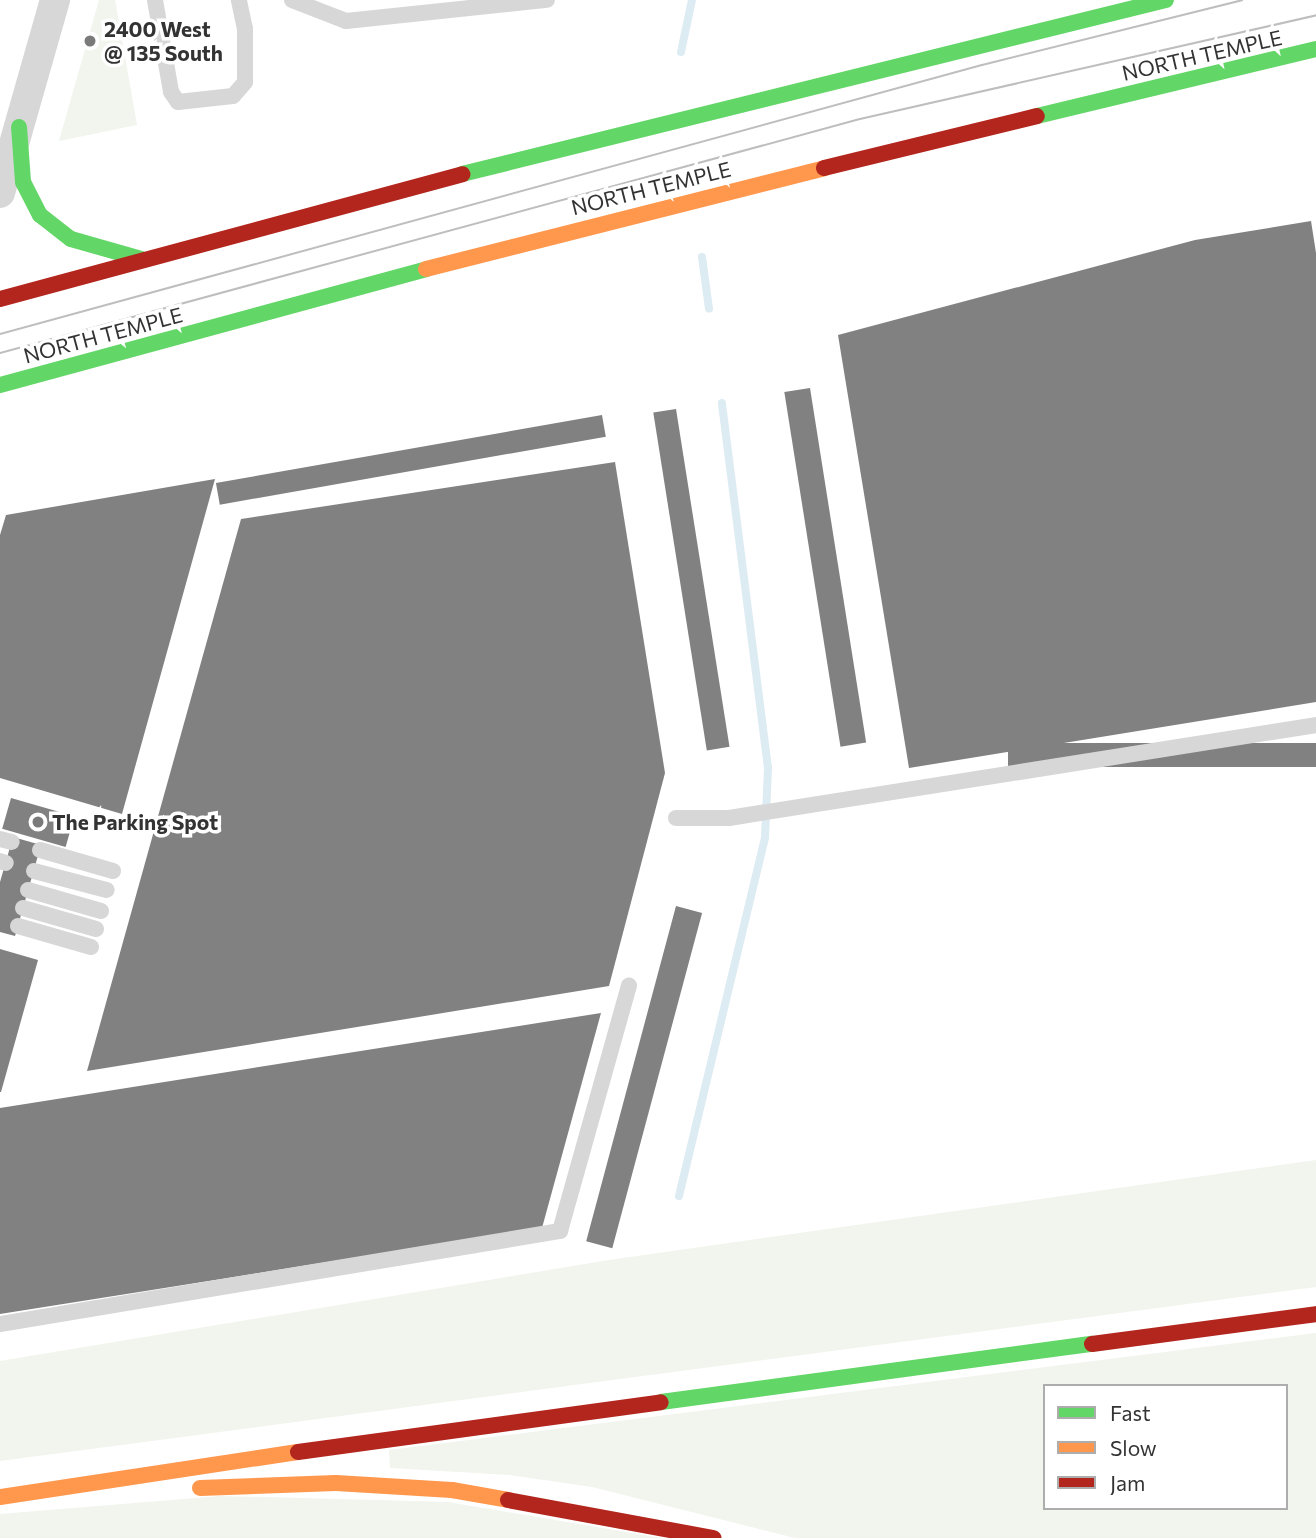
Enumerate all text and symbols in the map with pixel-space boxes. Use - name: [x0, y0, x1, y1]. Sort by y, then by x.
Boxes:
- place label: 2400 West @ 135 South: [104, 16, 223, 66]
- street label: NORTH TEMPLE: [1119, 24, 1285, 86]
- marker: 2400 West @ 135 South: [82, 33, 98, 49]
- street label: NORTH TEMPLE: [569, 156, 733, 220]
- street label: NORTH TEMPLE: [21, 302, 185, 368]
- place label: The Parking Spot: [52, 809, 218, 835]
- marker: The Parking Spot: [30, 814, 46, 830]
- legend: [1043, 1384, 1288, 1510]
- text: Fast: [1110, 1400, 1151, 1425]
- text: Slow: [1110, 1435, 1157, 1460]
- text: Jam: [1110, 1470, 1145, 1495]

